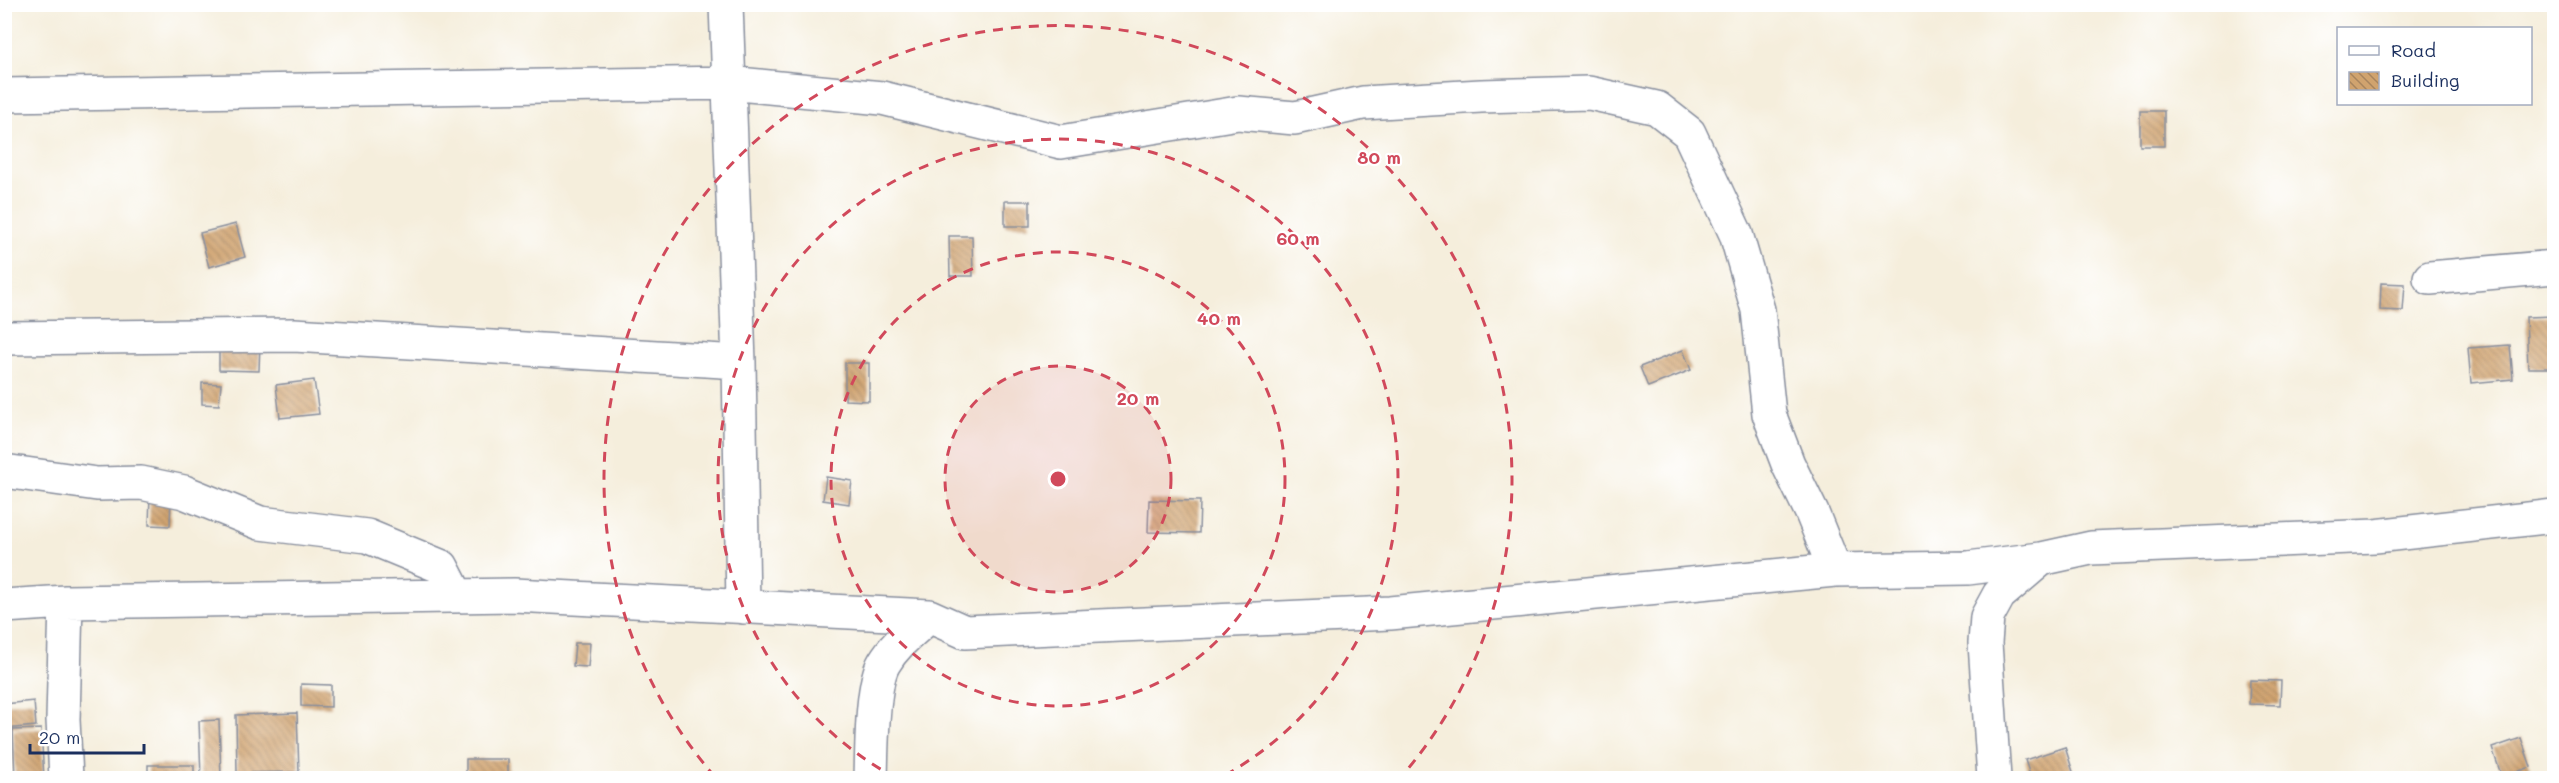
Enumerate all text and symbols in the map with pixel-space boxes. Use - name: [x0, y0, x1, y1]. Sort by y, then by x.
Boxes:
- legend: [2337, 27, 2532, 105]
- text: Road: [2391, 38, 2436, 62]
- text: Building: [2391, 68, 2459, 92]
- text: 80 m: [1357, 145, 1401, 169]
- text: 60 m: [1276, 226, 1320, 250]
- text: 40 m: [1197, 306, 1241, 330]
- text: 20 m: [1117, 386, 1159, 410]
- centre of rings: [1048, 469, 1068, 489]
- scale bar: [30, 717, 144, 755]
- text: 20 m: [39, 725, 80, 749]

